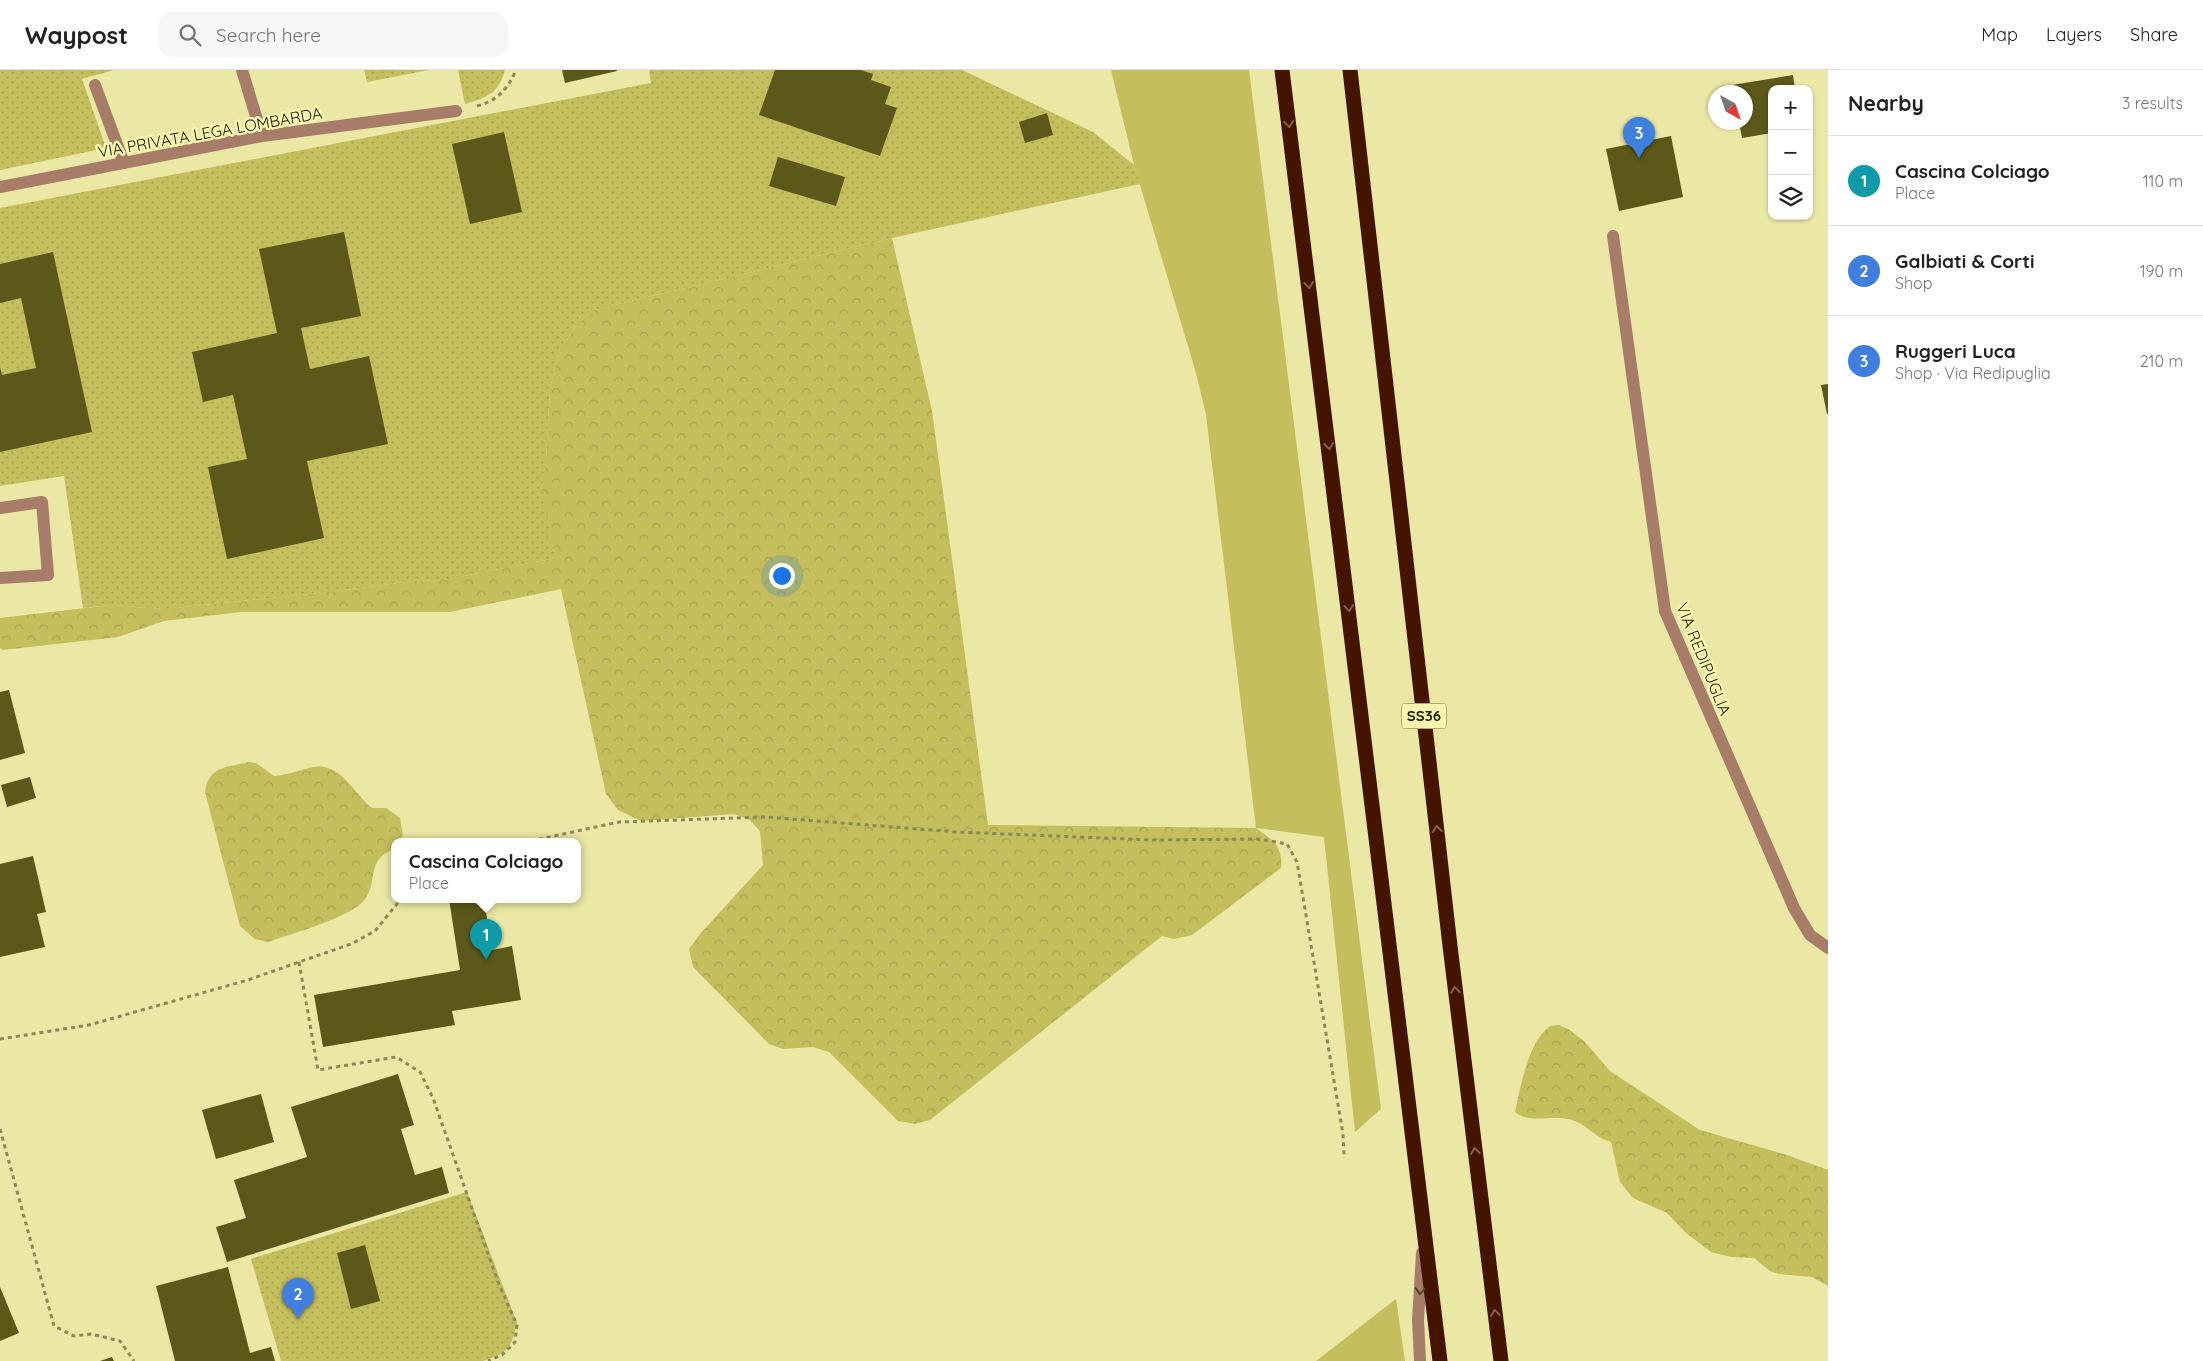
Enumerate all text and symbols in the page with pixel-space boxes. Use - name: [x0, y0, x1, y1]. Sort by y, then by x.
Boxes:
- search box: [158, 12, 508, 57]
- text: Waypost: [25, 20, 128, 50]
- icon: search: [176, 21, 204, 49]
- text: Search here: [216, 23, 321, 47]
- text: Map: [1981, 23, 2018, 46]
- text: Layers: [2046, 23, 2102, 46]
- text: Share: [2130, 23, 2178, 46]
- north arrow: [1708, 85, 1753, 130]
- map controls: [1768, 85, 1813, 220]
- button: +: [1768, 85, 1813, 130]
- text: Nearby: [1848, 90, 1924, 116]
- text: 3 results: [2122, 93, 2183, 113]
- street label: VIA PRIVATA LEGA LOMBARDA: [96, 102, 324, 162]
- pin: 3: [1623, 117, 1655, 158]
- one-way arrow: [1283, 120, 1294, 128]
- button: −: [1768, 130, 1813, 175]
- text: Cascina Colciago: [1895, 159, 2050, 183]
- text: 1: [1861, 171, 1867, 191]
- text: 110 m: [2143, 171, 2183, 191]
- button: layers: [1768, 175, 1813, 220]
- text: Place: [1895, 183, 1935, 203]
- text: Galbiati & Corti: [1895, 249, 2035, 273]
- text: 2: [1859, 261, 1869, 281]
- text: 190 m: [2140, 261, 2183, 281]
- text: Shop: [1895, 273, 1932, 293]
- one-way arrow: [1303, 281, 1314, 289]
- text: Ruggeri Luca: [1895, 339, 2016, 363]
- text: 3: [1860, 351, 1868, 371]
- text: 210 m: [2140, 351, 2183, 371]
- text: Shop · Via Redipuglia: [1895, 363, 2051, 383]
- one-way arrow: [1323, 443, 1334, 451]
- your location: [769, 563, 795, 589]
- street label: VIA REDIPUGLIA: [1672, 600, 1736, 718]
- one-way arrow: [1343, 604, 1354, 612]
- road number: SS36: [1402, 704, 1446, 728]
- one-way arrow: [1432, 824, 1443, 832]
- popup: [391, 838, 581, 903]
- text: Cascina Colciago: [409, 849, 563, 873]
- text: Place: [409, 873, 449, 893]
- pin: 1: [470, 919, 502, 960]
- one-way arrow: [1450, 986, 1461, 994]
- one-way arrow: [1470, 1147, 1481, 1155]
- pin: 2: [282, 1278, 314, 1319]
- one-way arrow: [1415, 1288, 1426, 1296]
- one-way arrow: [1490, 1308, 1501, 1316]

